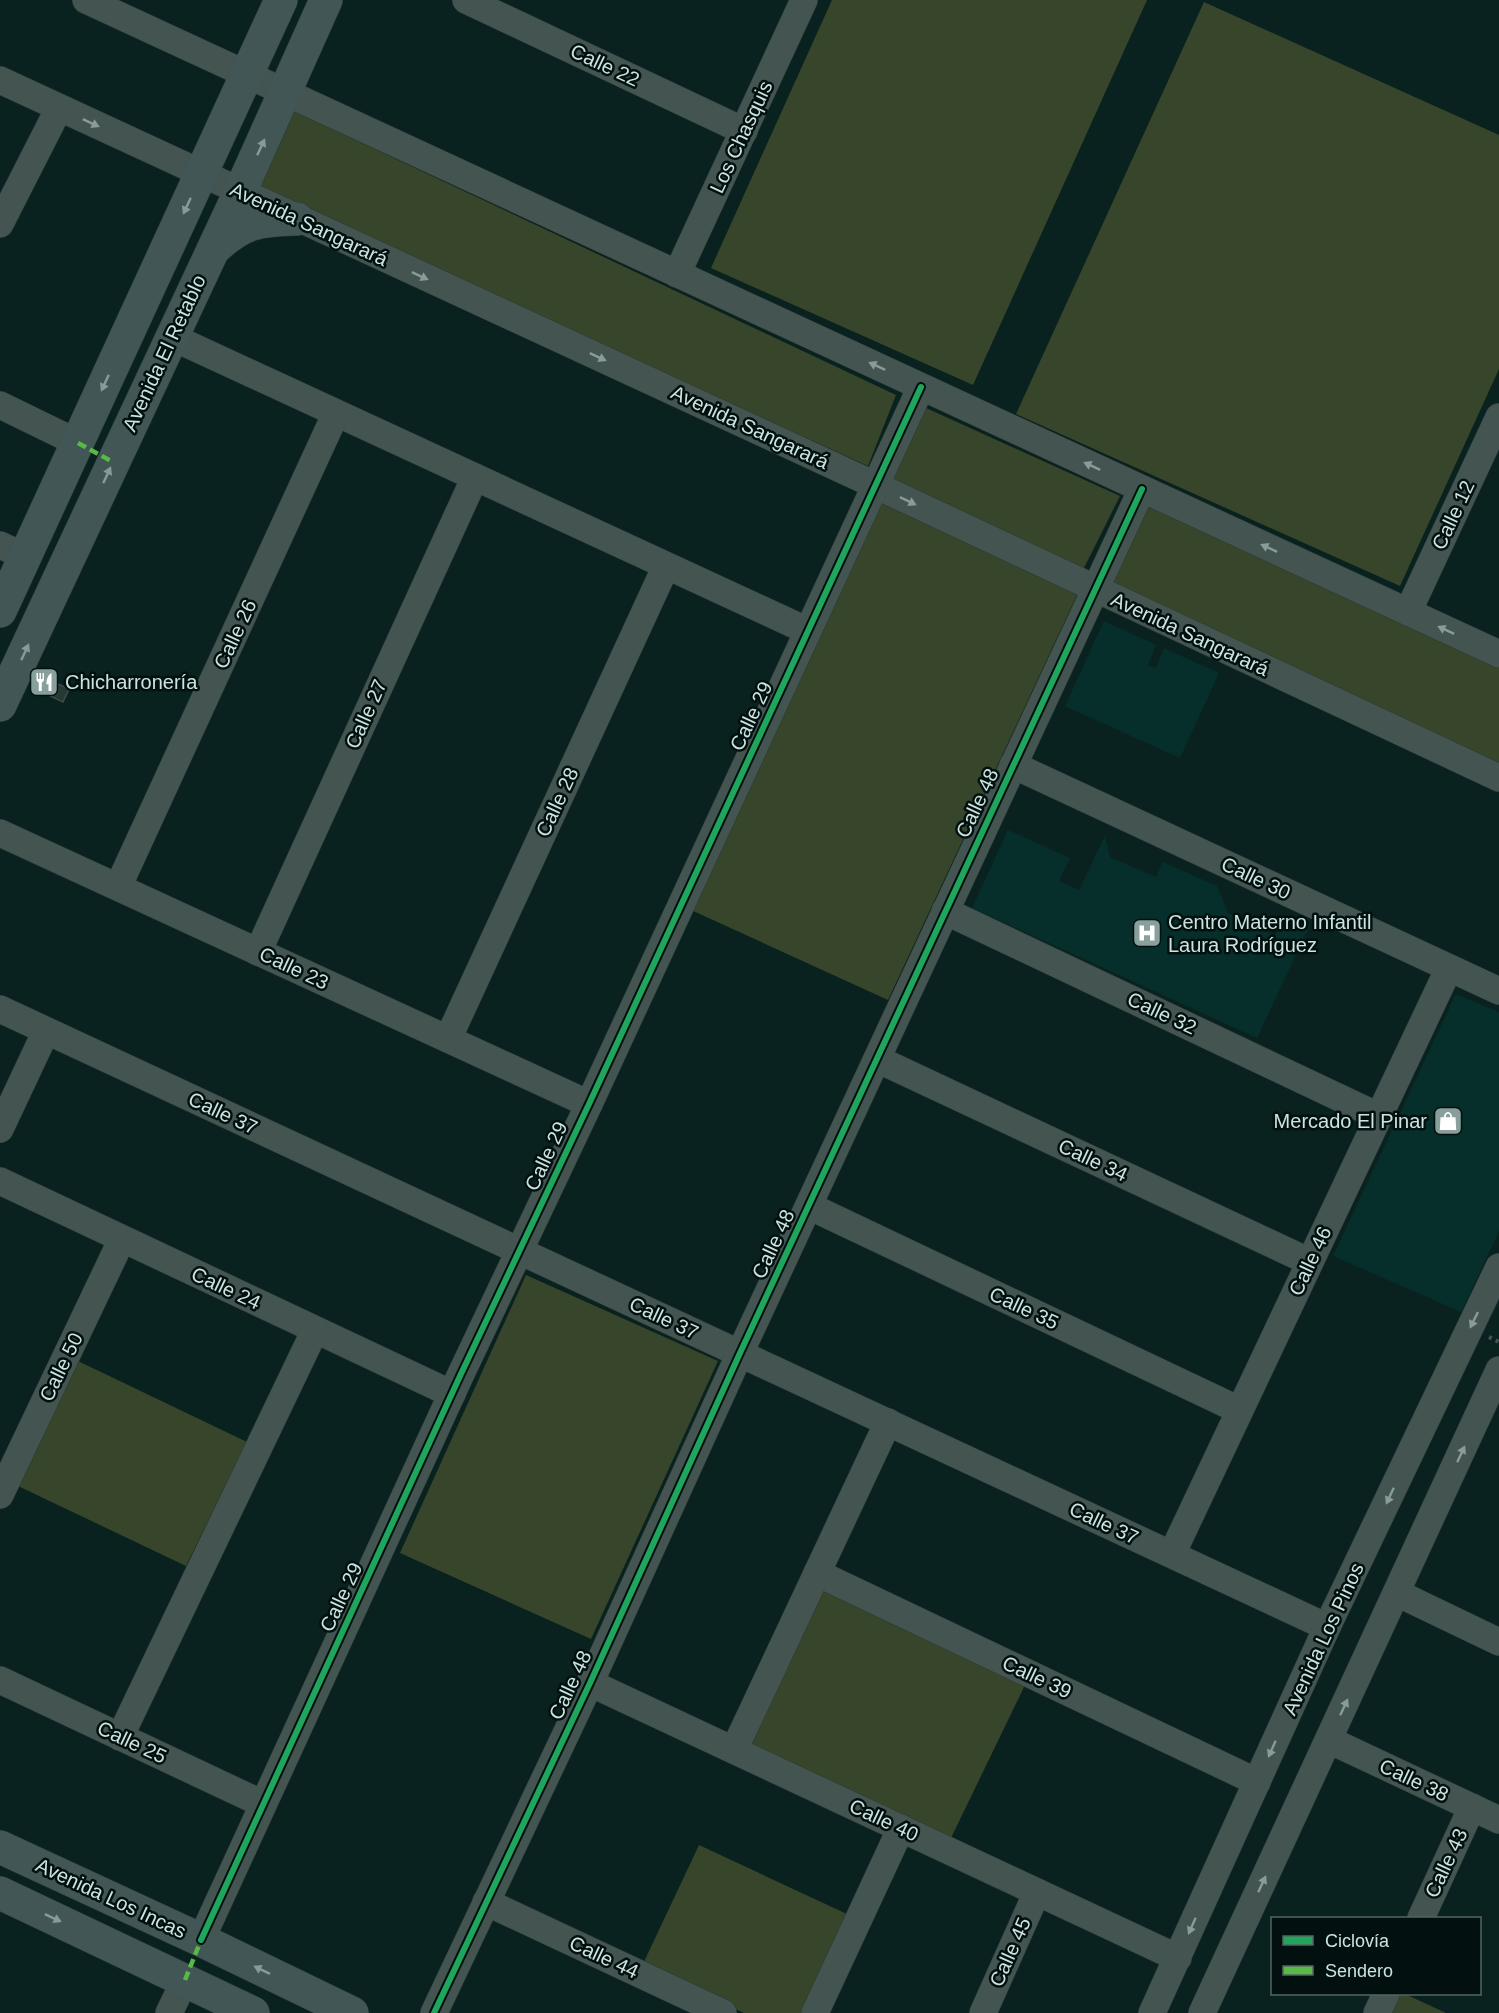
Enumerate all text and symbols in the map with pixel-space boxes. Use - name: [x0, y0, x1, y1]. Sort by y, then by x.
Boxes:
- street label: Calle 22: [567, 40, 643, 90]
- street label: Los Chasquis: [705, 77, 777, 197]
- one-way arrow: [83, 118, 101, 128]
- one-way arrow: [256, 137, 266, 155]
- street label: Avenida Sangarará: [227, 178, 392, 270]
- one-way arrow: [182, 197, 191, 214]
- street label: Avenida El Retablo: [118, 271, 210, 435]
- one-way arrow: [412, 271, 429, 280]
- one-way arrow: [589, 353, 606, 362]
- one-way arrow: [868, 362, 885, 371]
- one-way arrow: [101, 375, 110, 392]
- street label: Avenida Sangarará: [668, 381, 833, 473]
- one-way arrow: [1083, 460, 1101, 470]
- one-way arrow: [103, 467, 112, 484]
- street label: Calle 12: [1428, 477, 1478, 553]
- one-way arrow: [899, 495, 917, 505]
- one-way arrow: [1260, 543, 1277, 552]
- street label: Avenida Sangarará: [1108, 588, 1273, 680]
- street label: Calle 26: [210, 596, 260, 672]
- one-way arrow: [1437, 625, 1454, 634]
- one-way arrow: [20, 644, 29, 661]
- restaurant icon: Chicharronería: [28, 666, 60, 698]
- place label: Chicharronería: [65, 671, 198, 693]
- street label: Calle 27: [341, 676, 391, 752]
- street label: Calle 29: [726, 678, 776, 754]
- street label: Calle 28: [532, 764, 582, 840]
- street label: Calle 48: [952, 765, 1002, 841]
- street label: Calle 30: [1218, 853, 1294, 903]
- place label: Centro Materno Infantil Laura Rodríguez: [1168, 911, 1371, 956]
- hospital icon: Centro Materno Infantil Laura Rodríguez: [1131, 917, 1163, 949]
- street label: Calle 23: [256, 943, 332, 993]
- street label: Calle 32: [1124, 988, 1200, 1038]
- street label: Calle 37: [185, 1088, 261, 1138]
- shop icon: Mercado El Pinar: [1432, 1105, 1464, 1137]
- place label: Mercado El Pinar: [1274, 1110, 1427, 1132]
- street label: Calle 29: [521, 1118, 571, 1194]
- street label: Calle 34: [1055, 1135, 1131, 1185]
- street label: Calle 48: [748, 1206, 798, 1282]
- street label: Calle 46: [1285, 1223, 1335, 1299]
- street label: Calle 24: [188, 1263, 264, 1313]
- street label: Calle 35: [986, 1283, 1062, 1333]
- street label: Calle 37: [626, 1293, 702, 1343]
- one-way arrow: [1469, 1311, 1478, 1328]
- street label: Calle 50: [35, 1329, 87, 1405]
- one-way arrow: [1456, 1445, 1465, 1462]
- one-way arrow: [1385, 1487, 1394, 1504]
- street label: Calle 37: [1066, 1498, 1142, 1548]
- street label: Calle 29: [316, 1559, 366, 1635]
- street label: Avenida Los Pinos: [1278, 1559, 1368, 1719]
- street label: Calle 48: [545, 1647, 595, 1723]
- street label: Calle 39: [999, 1652, 1075, 1702]
- one-way arrow: [1340, 1699, 1349, 1716]
- street label: Calle 25: [94, 1717, 170, 1767]
- one-way arrow: [1268, 1740, 1277, 1757]
- street label: Calle 38: [1376, 1755, 1452, 1805]
- street label: Calle 40: [846, 1795, 922, 1845]
- street label: Calle 43: [1421, 1825, 1471, 1901]
- street label: Avenida Los Incas: [32, 1854, 190, 1942]
- one-way arrow: [1257, 1875, 1266, 1892]
- one-way arrow: [44, 1914, 61, 1923]
- street label: Calle 45: [985, 1914, 1035, 1990]
- legend: [1271, 1917, 1481, 1995]
- one-way arrow: [1187, 1918, 1197, 1936]
- text: Ciclovía: [1325, 1931, 1390, 1951]
- street label: Calle 44: [566, 1932, 642, 1982]
- text: Sendero: [1325, 1961, 1393, 1981]
- one-way arrow: [253, 1965, 270, 1974]

